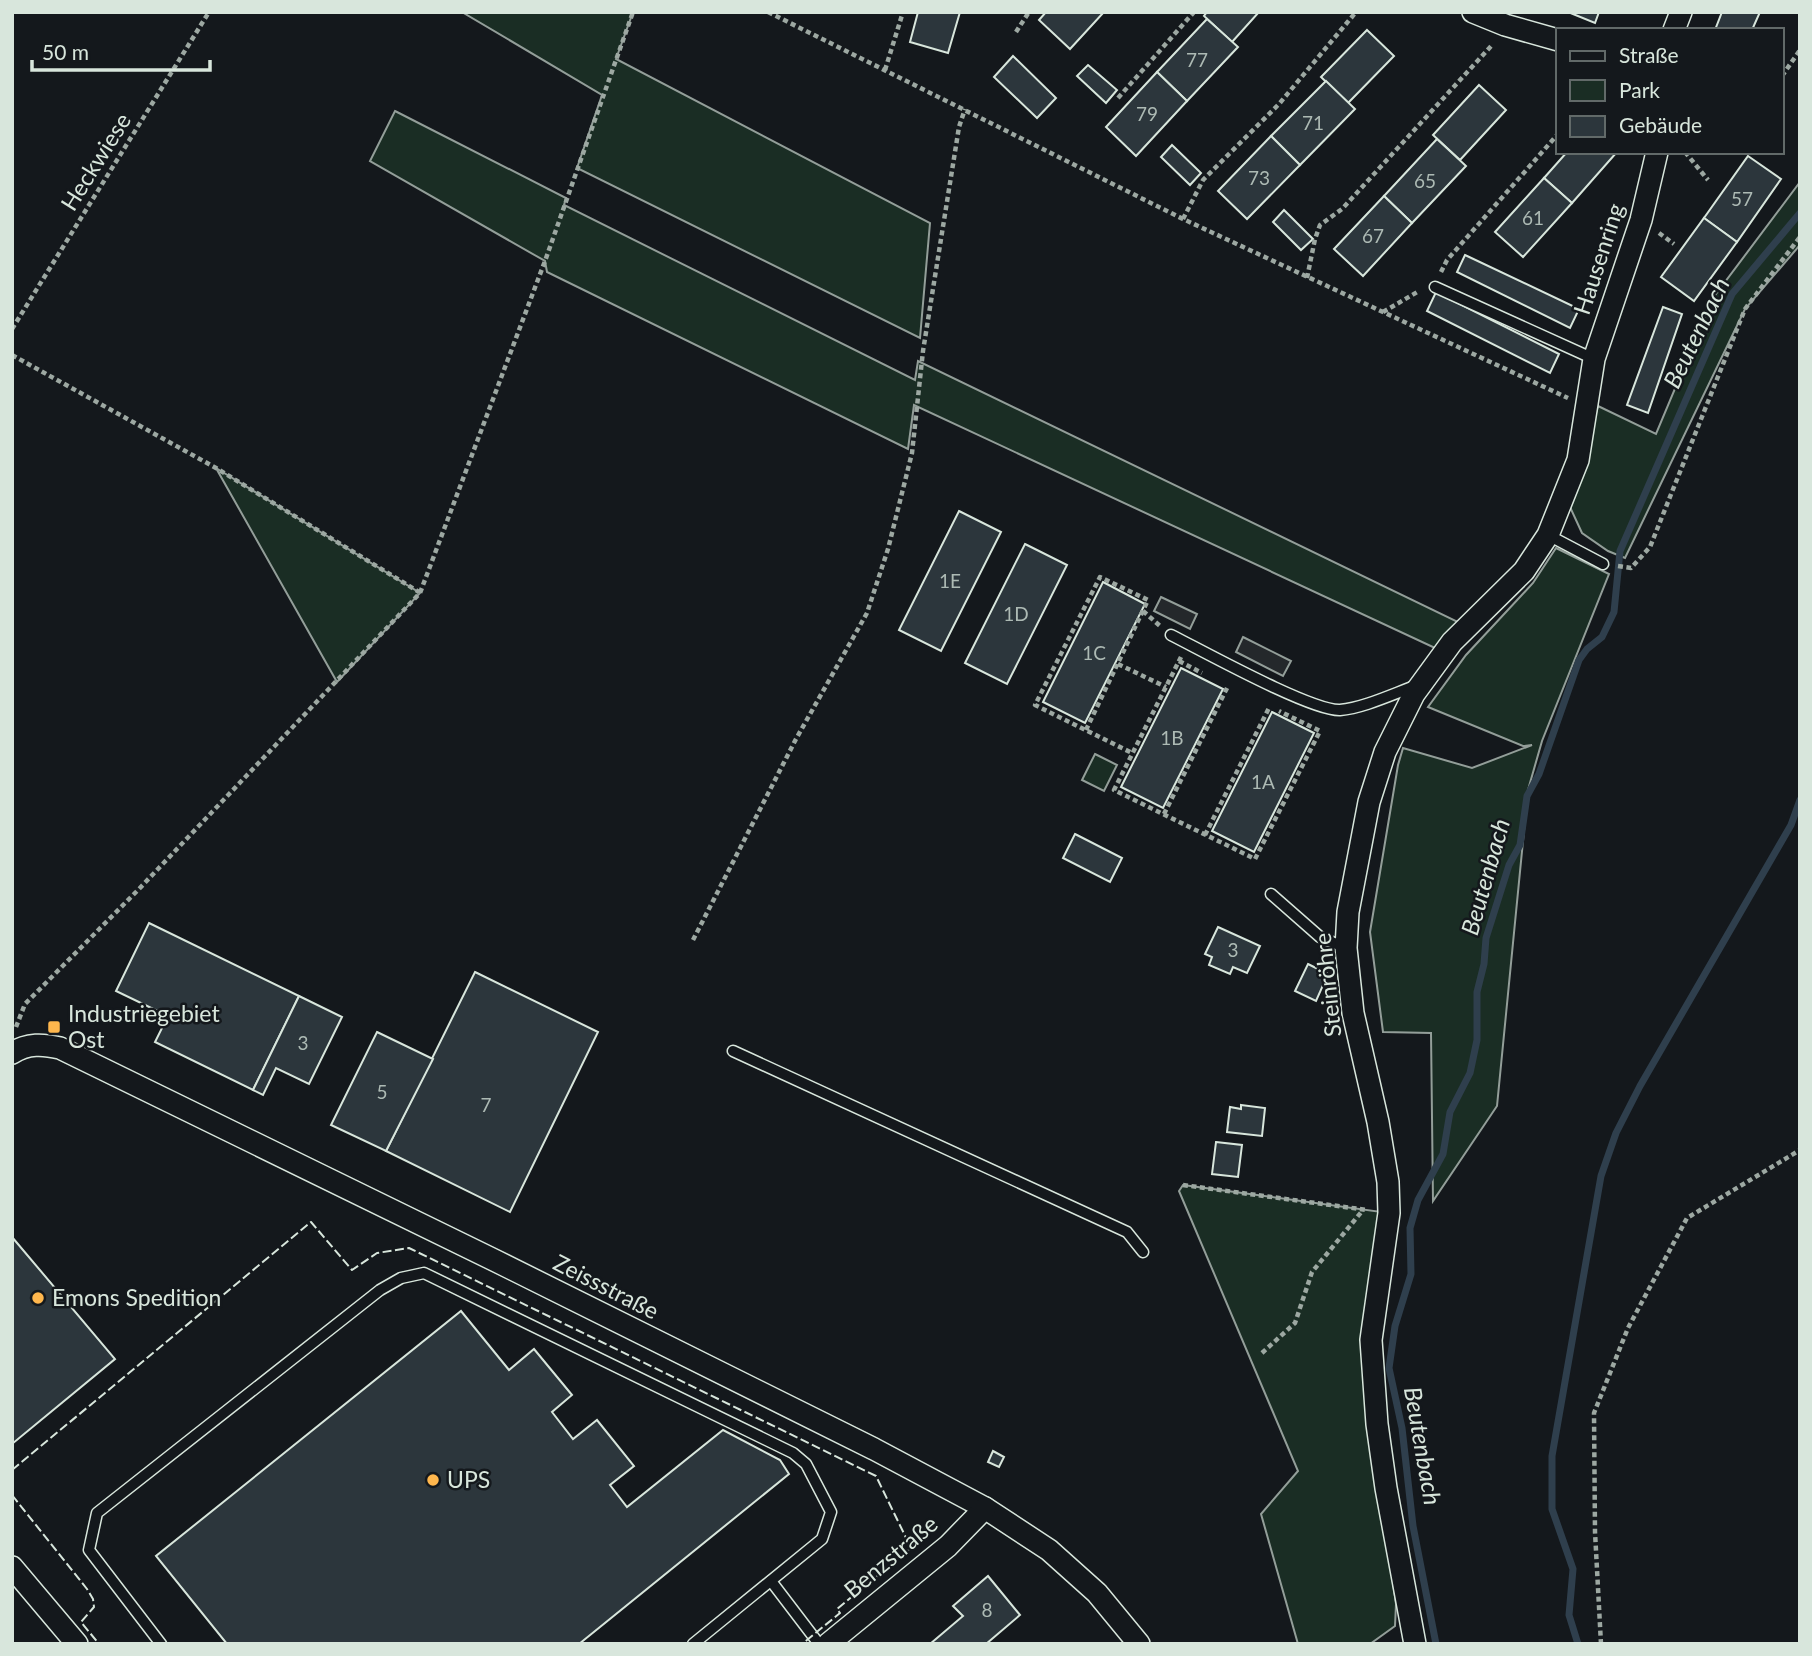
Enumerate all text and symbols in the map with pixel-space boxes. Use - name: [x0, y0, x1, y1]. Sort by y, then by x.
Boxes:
- scale bar: [32, 28, 210, 72]
- legend: [1556, 28, 1784, 154]
- text: 50 m: [42, 39, 89, 64]
- text: Straße: [1619, 42, 1679, 67]
- house number: 77: [1186, 48, 1208, 71]
- text: Park: [1619, 77, 1660, 102]
- house number: 79: [1136, 102, 1158, 125]
- street label: Heckwiese: [54, 107, 136, 215]
- house number: 71: [1302, 111, 1324, 134]
- text: Gebäude: [1619, 112, 1702, 137]
- house number: 73: [1248, 166, 1270, 189]
- house number: 65: [1414, 169, 1436, 192]
- house number: 57: [1731, 187, 1753, 210]
- street label: Hausenring: [1567, 200, 1629, 318]
- house number: 61: [1522, 206, 1544, 229]
- house number: 67: [1362, 224, 1384, 247]
- water label: Beutenbach: [1656, 272, 1735, 392]
- house number: 1E: [939, 569, 961, 592]
- house number: 1D: [1003, 602, 1029, 625]
- house number: 1C: [1082, 641, 1106, 664]
- house number: 1B: [1160, 726, 1184, 749]
- house number: 1A: [1251, 770, 1275, 793]
- water label: Beutenbach: [1454, 815, 1515, 938]
- street label: Steinröhre: [1308, 932, 1346, 1039]
- house number: 3: [1227, 938, 1239, 961]
- place label: Industriegebiet Ost: [68, 999, 220, 1053]
- marker: Industriegebiet Ost: [46, 1019, 62, 1035]
- house number: 3: [297, 1031, 309, 1054]
- house number: 5: [376, 1080, 388, 1103]
- house number: 7: [480, 1093, 492, 1116]
- street label: Zeissstraße: [549, 1248, 664, 1325]
- place label: Emons Spedition: [52, 1283, 221, 1311]
- marker: Emons Spedition: [30, 1290, 46, 1306]
- water label: Beutenbach: [1399, 1384, 1448, 1507]
- place label: UPS: [447, 1465, 490, 1493]
- marker: UPS: [425, 1472, 441, 1488]
- street label: Benzstraße: [838, 1509, 943, 1603]
- house number: 8: [981, 1598, 993, 1621]

